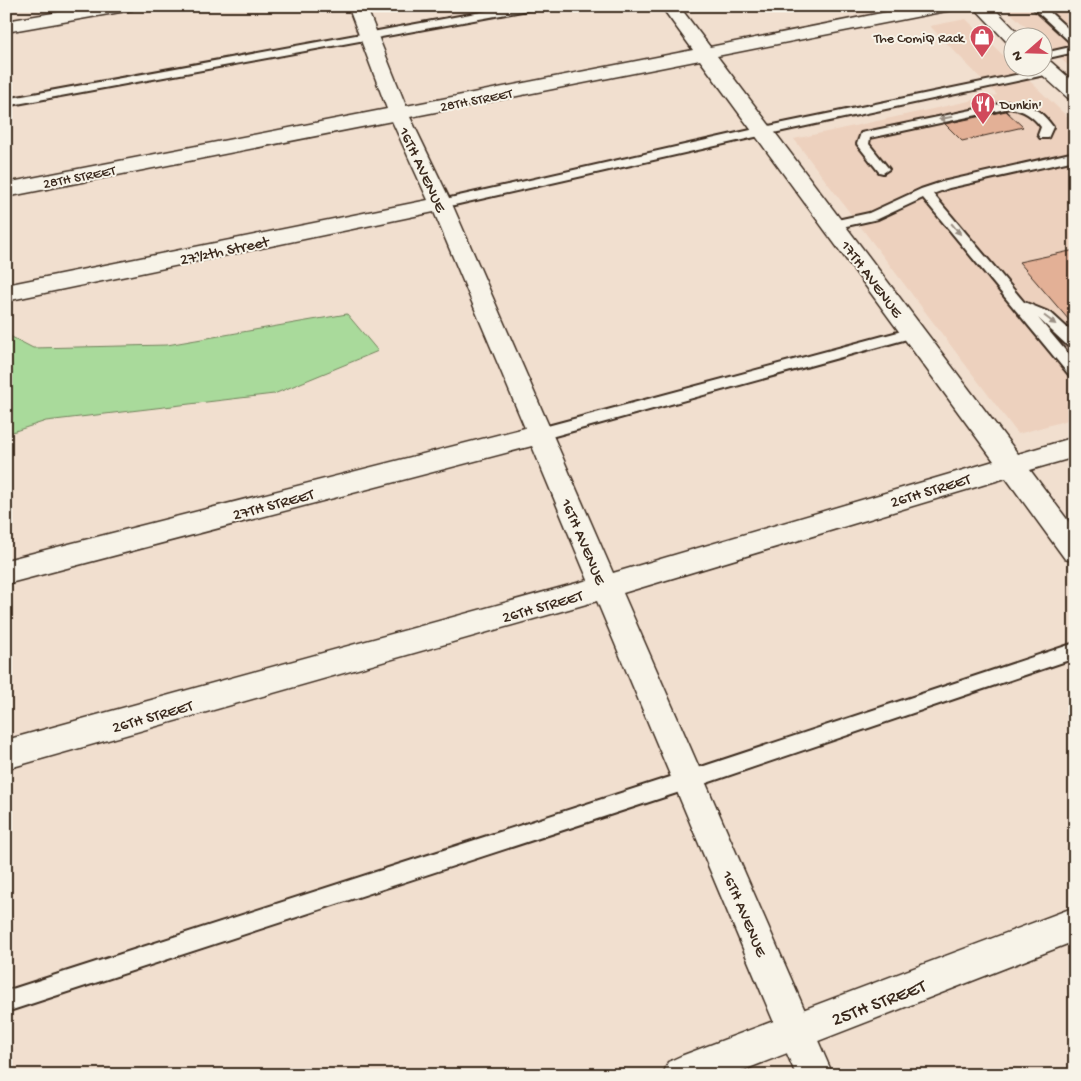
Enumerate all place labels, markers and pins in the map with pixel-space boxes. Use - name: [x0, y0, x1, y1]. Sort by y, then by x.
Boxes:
- shop icon: The ComiQ Rack: [969, 24, 995, 58]
- place label: The ComiQ Rack: [873, 31, 966, 48]
- restaurant icon: Dunkin': [970, 91, 996, 125]
- place label: Dunkin': [999, 98, 1042, 115]

